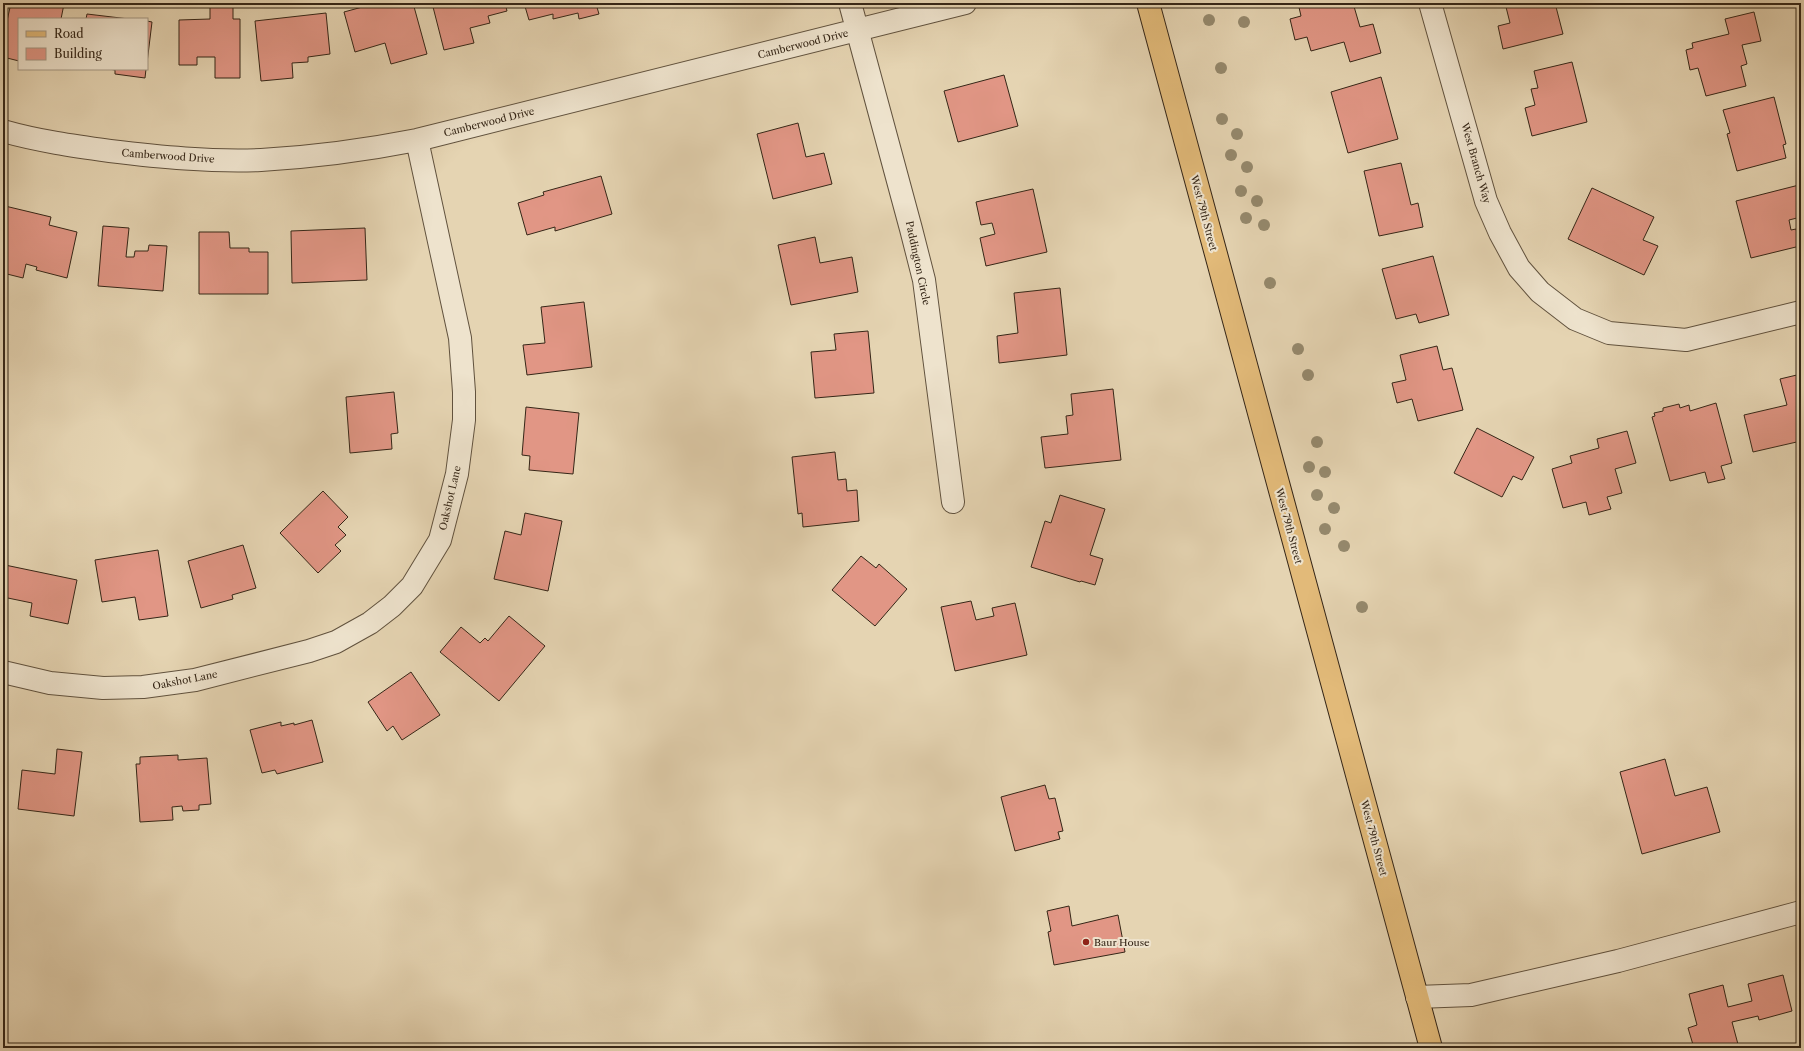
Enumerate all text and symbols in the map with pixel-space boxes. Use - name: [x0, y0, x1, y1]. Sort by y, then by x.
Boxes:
- legend: [18, 18, 148, 70]
- text: Road: [54, 26, 84, 41]
- street label: Camberwood Drive: [756, 26, 850, 62]
- text: Building: [54, 46, 102, 61]
- street label: Camberwood Drive: [442, 104, 536, 140]
- street label: West Branch Way: [1458, 120, 1494, 205]
- street label: Camberwood Drive: [121, 146, 215, 166]
- street label: West 79th Street: [1187, 173, 1220, 253]
- street label: Paddington Circle: [903, 220, 933, 307]
- street label: Oakshot Lane: [436, 464, 464, 532]
- street label: West 79th Street: [1272, 486, 1305, 566]
- street label: Oakshot Lane: [151, 667, 219, 693]
- street label: West 79th Street: [1357, 798, 1390, 878]
- place label: Baur House: [1094, 936, 1150, 949]
- marker: Baur House: [1081, 937, 1091, 947]

